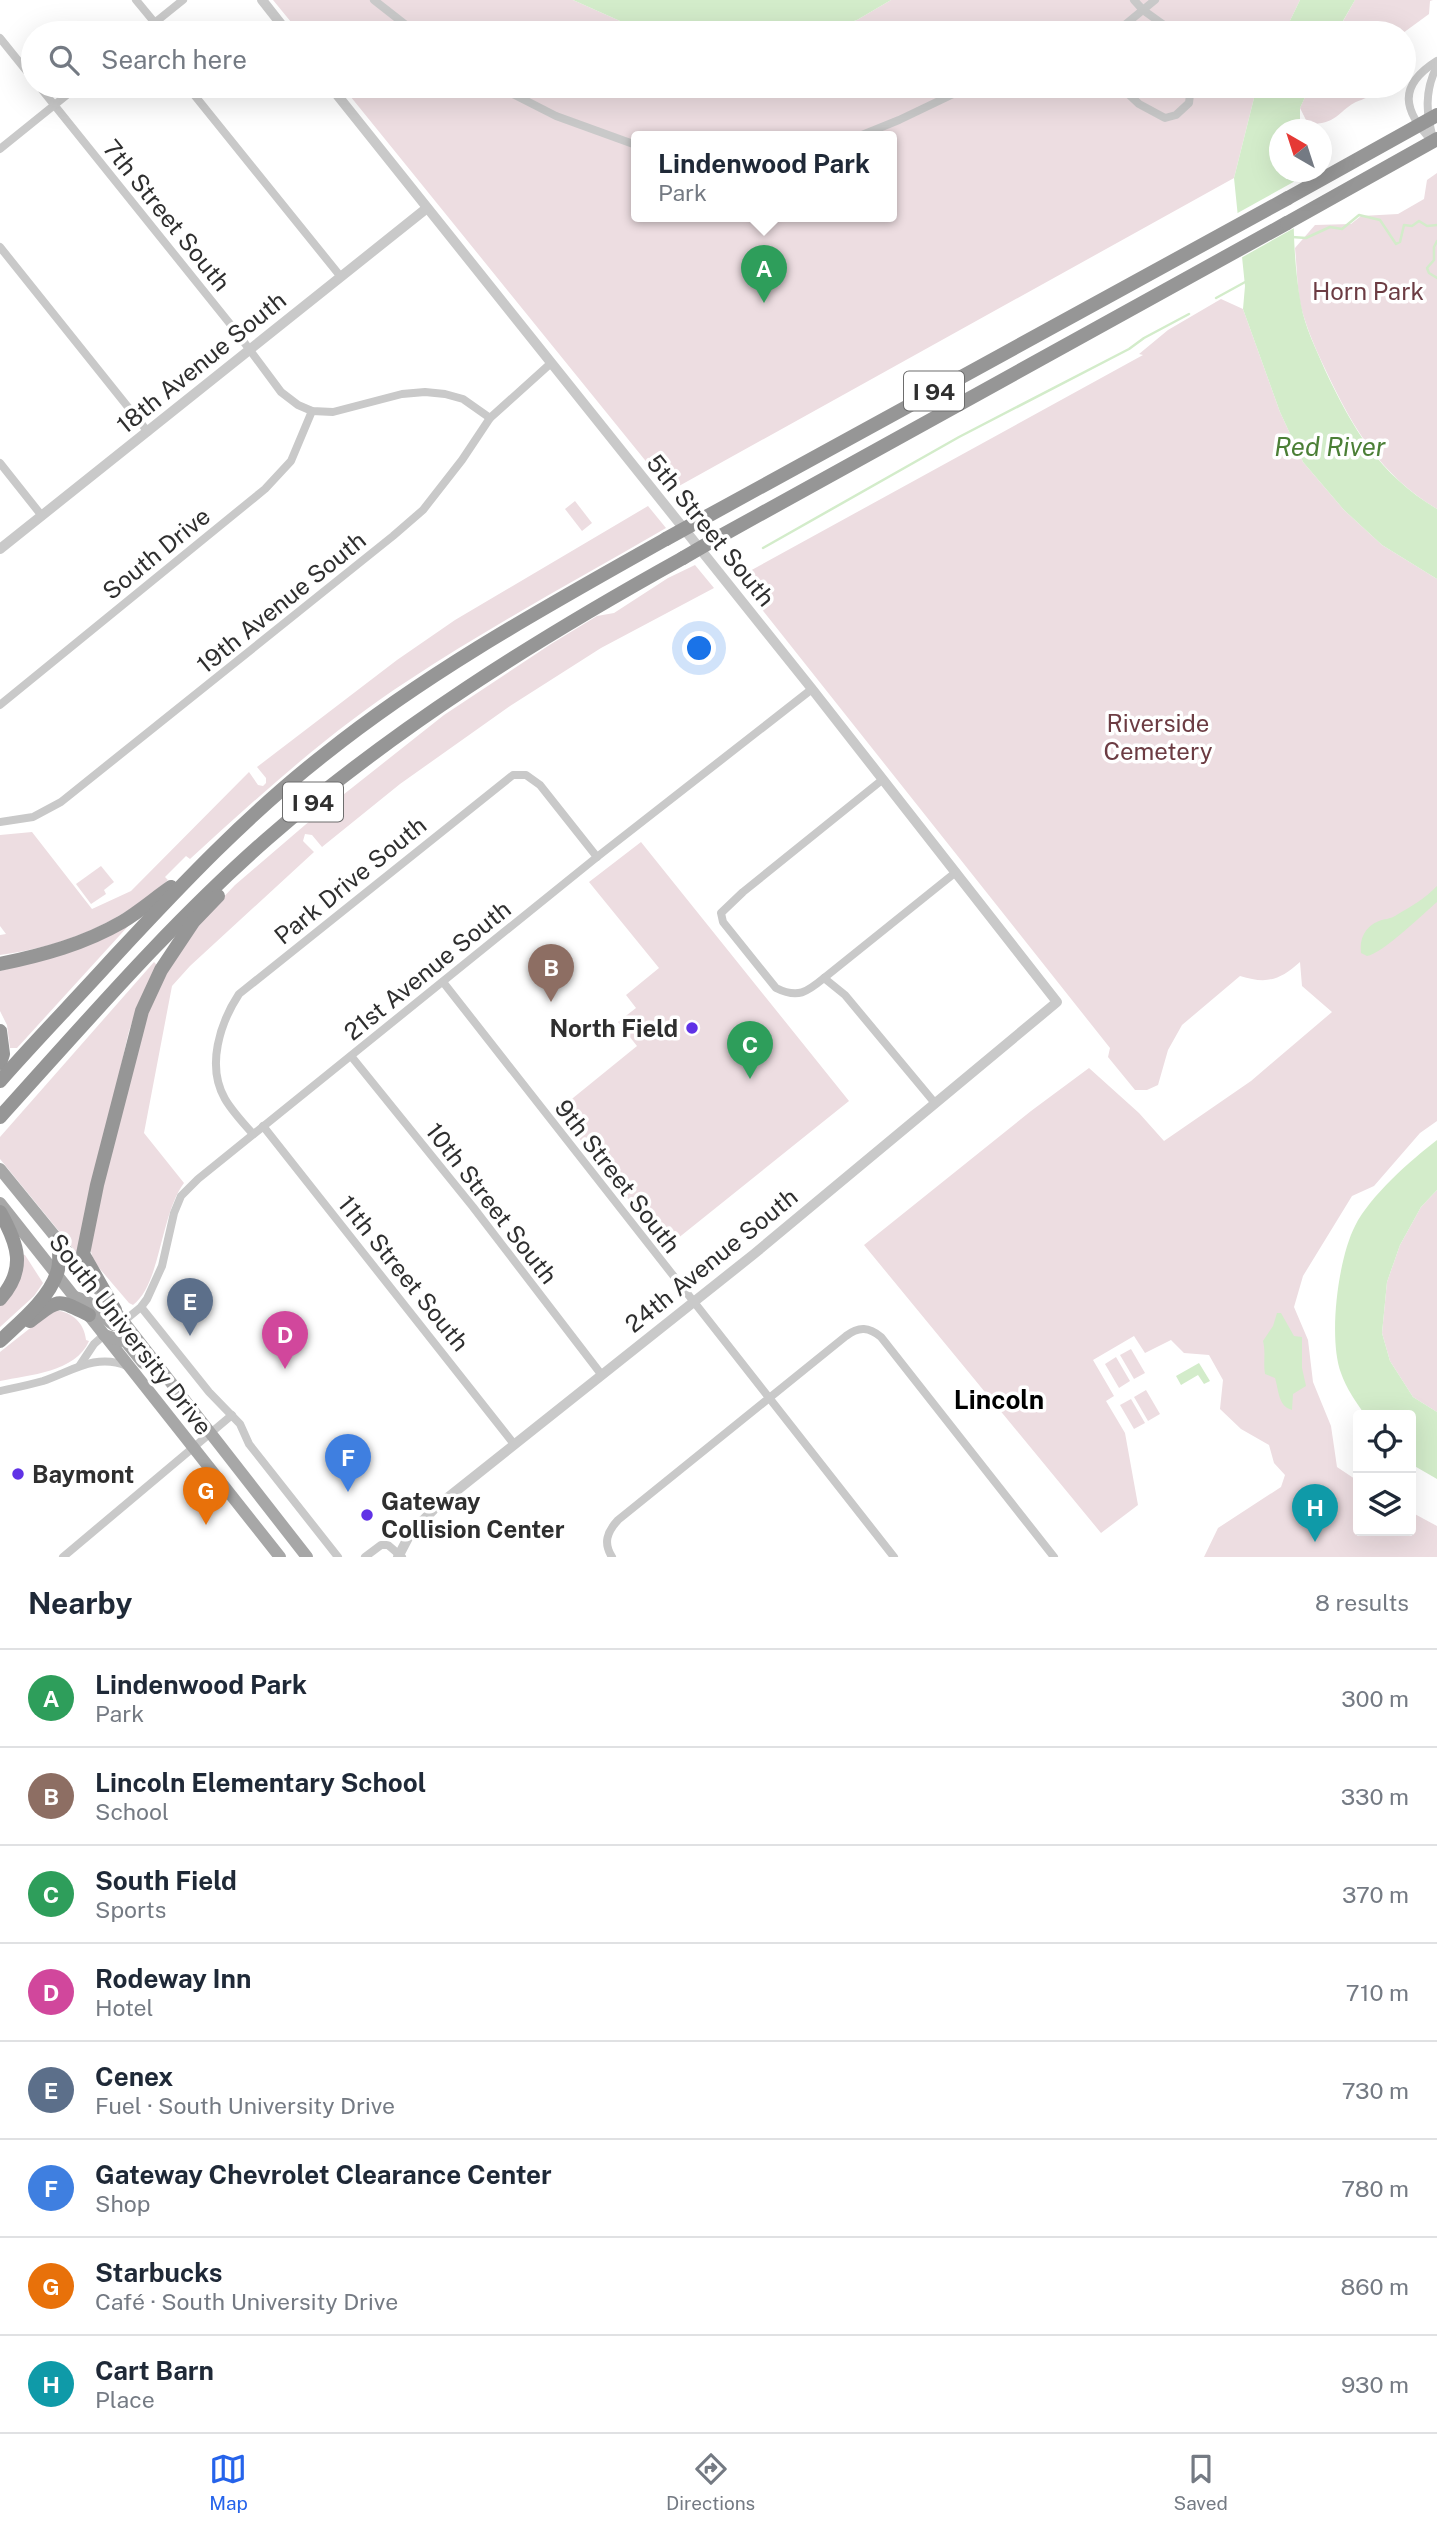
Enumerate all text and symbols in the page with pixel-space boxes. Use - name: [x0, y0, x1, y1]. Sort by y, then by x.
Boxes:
- search box: [21, 21, 1416, 98]
- icon: search: [45, 41, 83, 79]
- text: Search here: [101, 44, 247, 75]
- north arrow: [1269, 119, 1332, 182]
- popup: [631, 131, 897, 222]
- street label: 7th Street South: [98, 134, 236, 296]
- text: Lindenwood Park: [658, 148, 870, 179]
- text: Park: [658, 179, 707, 206]
- pin: A: [741, 245, 787, 303]
- park label: Horn Park: [1312, 277, 1424, 305]
- street label: 18th Avenue South: [111, 285, 291, 439]
- road number: I 94: [904, 372, 964, 410]
- water label: Red River: [1274, 431, 1386, 462]
- street label: 5th Street South: [641, 449, 781, 611]
- street label: South Drive: [97, 501, 215, 605]
- street label: 19th Avenue South: [191, 525, 371, 679]
- your location: [682, 631, 716, 665]
- park label: Riverside Cemetery: [1103, 709, 1213, 765]
- road number: I 94: [283, 782, 343, 822]
- street label: Park Drive South: [269, 810, 431, 950]
- street label: 21st Avenue South: [338, 894, 516, 1046]
- pin: B: [528, 944, 574, 1002]
- place label: North Field: [550, 1014, 678, 1042]
- marker: North Field: [684, 1020, 700, 1036]
- pin: C: [727, 1021, 773, 1079]
- street label: 9th Street South: [550, 1094, 686, 1258]
- street label: 10th Street South: [421, 1117, 563, 1289]
- street label: 24th Avenue South: [619, 1182, 803, 1338]
- street label: 11th Street South: [333, 1190, 475, 1356]
- street label: South University Drive: [44, 1228, 218, 1440]
- pin: E: [167, 1278, 213, 1336]
- pin: D: [262, 1311, 308, 1369]
- district label: Lincoln: [954, 1384, 1044, 1415]
- map controls: [1353, 1410, 1416, 1536]
- button: locate: [1353, 1410, 1416, 1473]
- pin: F: [325, 1434, 371, 1492]
- place label: Baymont: [32, 1460, 134, 1488]
- marker: Baymont: [10, 1466, 26, 1482]
- pin: G: [183, 1467, 229, 1525]
- button: layers: [1353, 1473, 1416, 1536]
- pin: H: [1292, 1484, 1338, 1542]
- place label: Gateway Collision Center: [381, 1487, 565, 1543]
- marker: Gateway Collision Center: [359, 1507, 375, 1523]
- text: Nearby: [28, 1585, 132, 1621]
- text: 8 results: [1315, 1589, 1409, 1616]
- text: Lindenwood Park: [95, 1669, 307, 1700]
- text: A: [43, 1685, 59, 1712]
- text: 300 m: [1341, 1685, 1409, 1712]
- text: Park: [95, 1700, 144, 1727]
- text: Lincoln Elementary School: [95, 1767, 426, 1798]
- text: B: [43, 1783, 59, 1810]
- text: 330 m: [1341, 1783, 1409, 1810]
- text: School: [95, 1798, 169, 1825]
- text: South Field: [95, 1865, 237, 1896]
- text: C: [43, 1881, 59, 1908]
- text: 370 m: [1342, 1881, 1409, 1908]
- text: Sports: [95, 1896, 166, 1923]
- text: Rodeway Inn: [95, 1963, 251, 1994]
- text: D: [43, 1979, 59, 2006]
- text: 710 m: [1346, 1979, 1409, 2006]
- text: Hotel: [95, 1994, 154, 2021]
- text: Cenex: [95, 2061, 173, 2092]
- text: E: [44, 2077, 58, 2104]
- text: 730 m: [1342, 2077, 1409, 2104]
- text: Fuel · South University Drive: [95, 2092, 395, 2119]
- text: Gateway Chevrolet Clearance Center: [95, 2159, 552, 2190]
- text: F: [44, 2175, 58, 2202]
- text: 780 m: [1341, 2175, 1409, 2202]
- text: Shop: [95, 2190, 150, 2217]
- text: Starbucks: [95, 2257, 222, 2288]
- text: G: [42, 2273, 60, 2300]
- text: 860 m: [1341, 2273, 1409, 2300]
- text: Café · South University Drive: [95, 2288, 398, 2315]
- text: Cart Barn: [95, 2355, 214, 2386]
- text: H: [42, 2371, 60, 2398]
- text: 930 m: [1341, 2371, 1409, 2398]
- text: Place: [95, 2386, 155, 2413]
- tab: Map: [209, 2450, 248, 2514]
- tab: Directions: [666, 2450, 755, 2514]
- tab: Saved: [1174, 2450, 1228, 2514]

